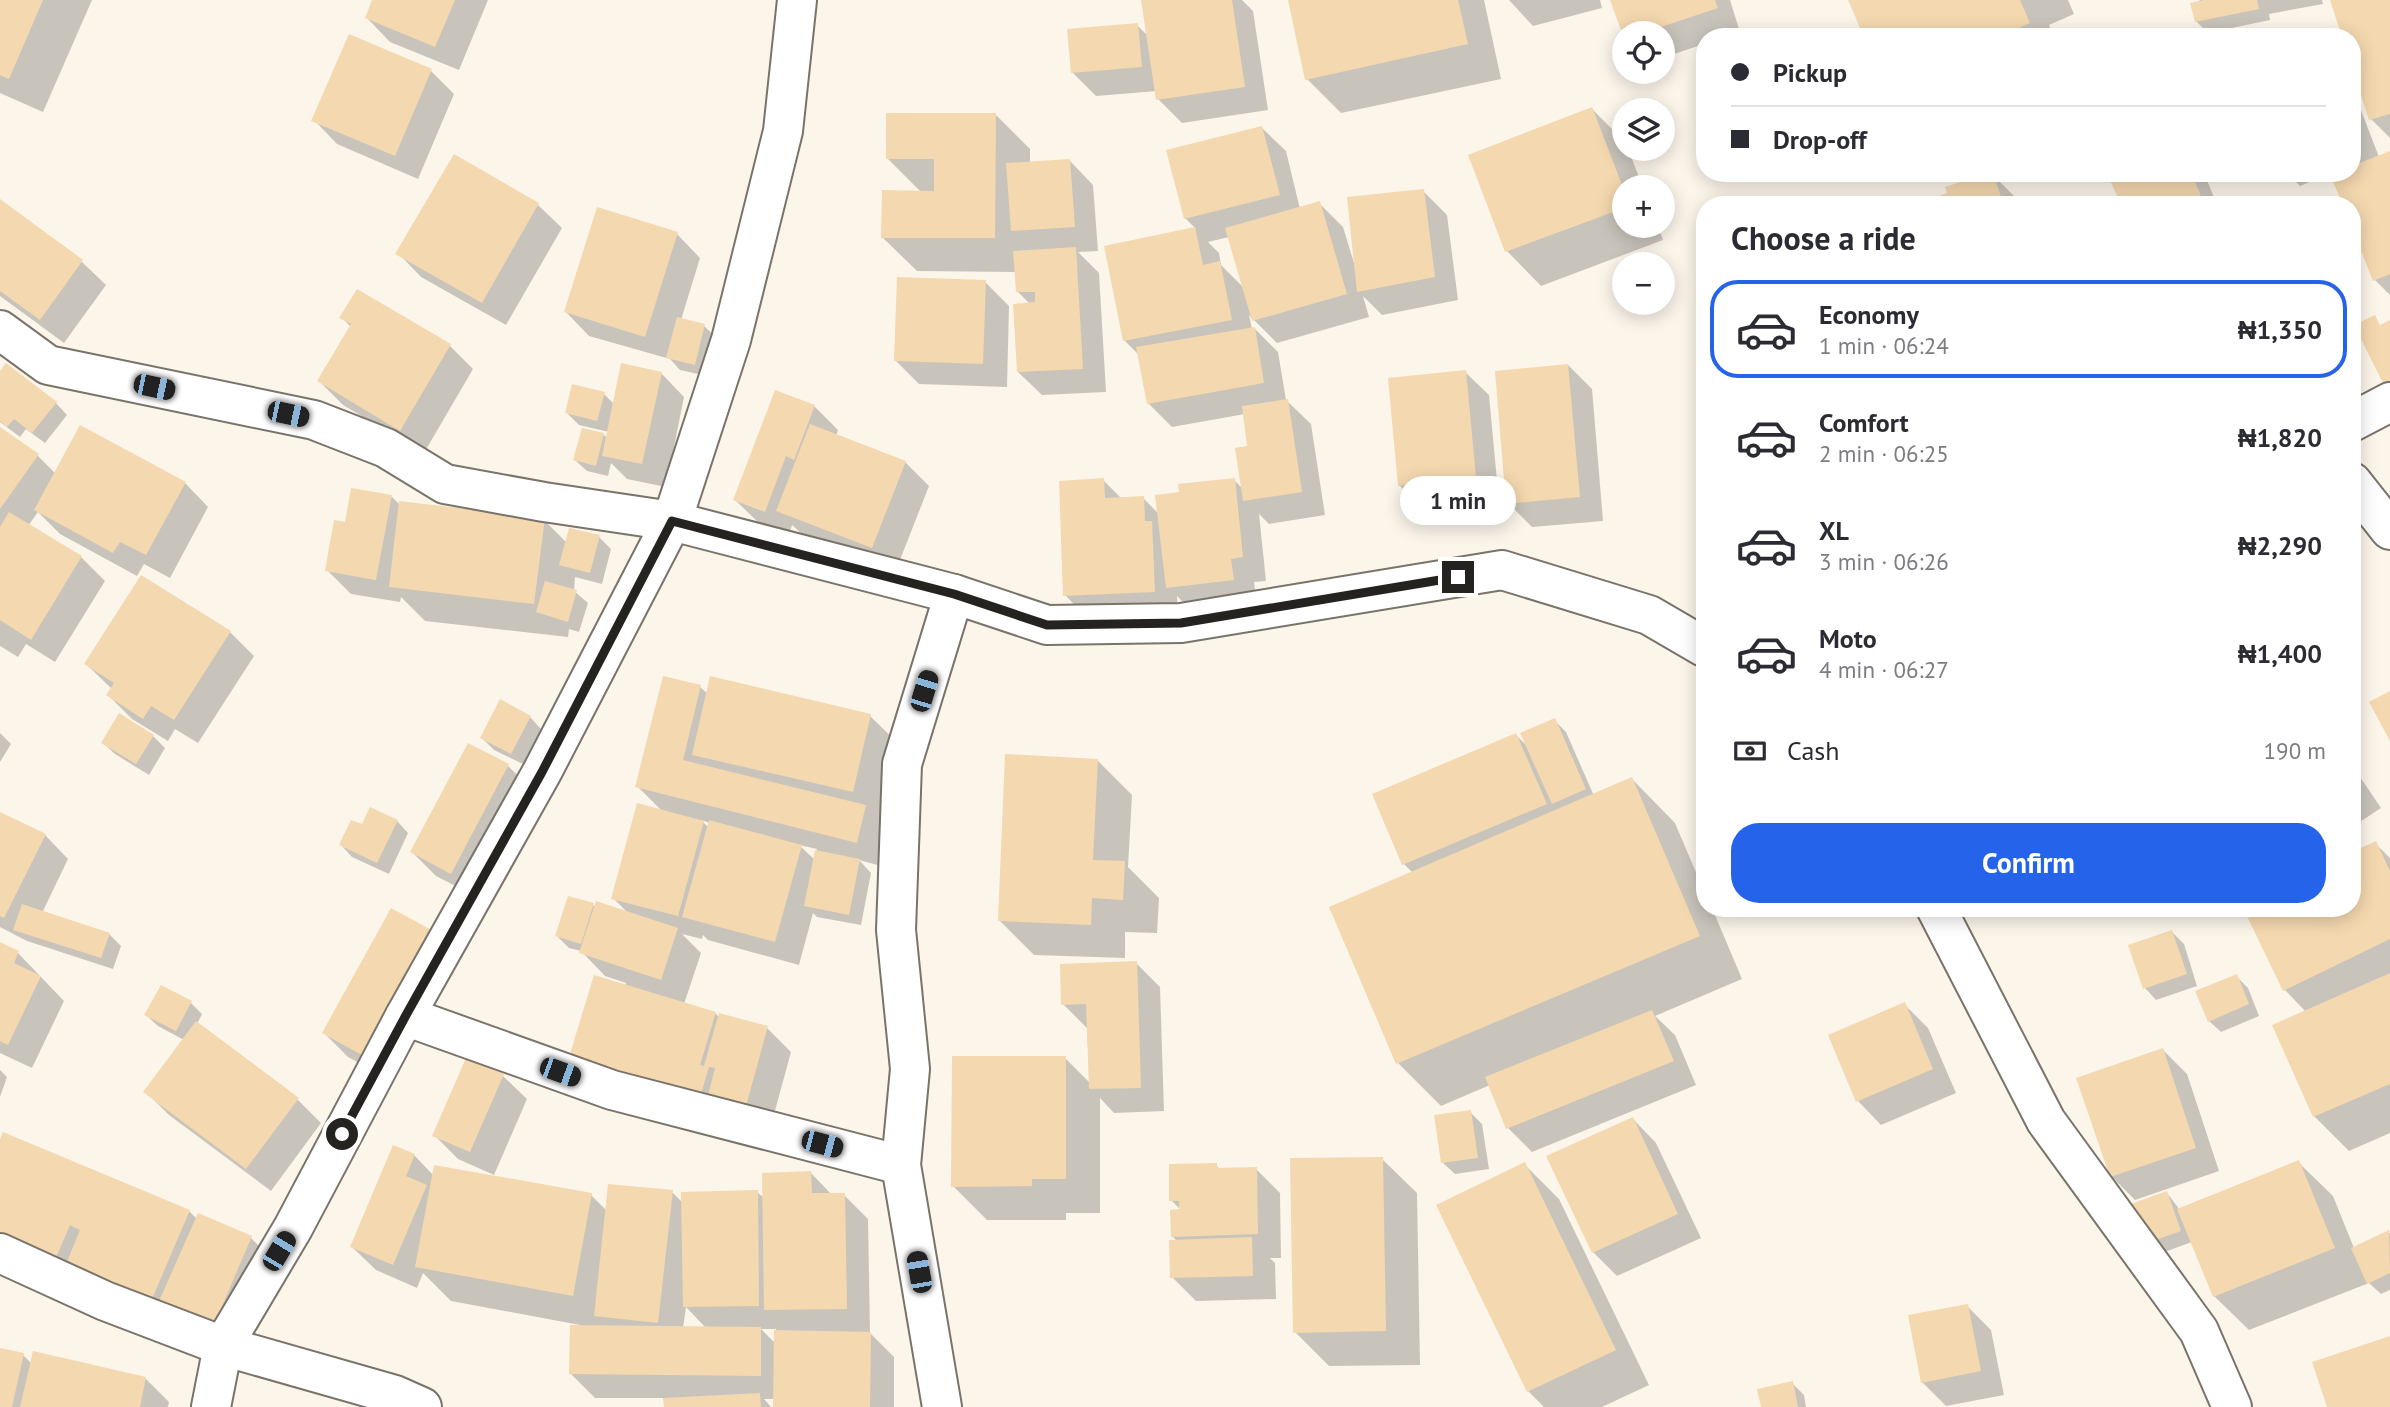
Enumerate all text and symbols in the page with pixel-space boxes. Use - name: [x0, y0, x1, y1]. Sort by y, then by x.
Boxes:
- map controls: [1612, 21, 1675, 315]
- button: locate: [1612, 21, 1675, 84]
- text: Pickup: [1773, 56, 1847, 89]
- button: layers: [1612, 98, 1675, 161]
- text: Drop-off: [1773, 123, 1867, 156]
- button: +: [1612, 175, 1675, 238]
- text: Choose a ride: [1731, 217, 1916, 259]
- button: −: [1612, 252, 1675, 315]
- icon: car: [1735, 298, 1798, 361]
- text: Economy: [1819, 298, 1919, 331]
- text: ₦1,350: [2238, 313, 2322, 346]
- text: 1 min · 06:24: [1819, 331, 1949, 360]
- car: [132, 372, 177, 402]
- car: [266, 399, 311, 429]
- icon: car: [1735, 406, 1798, 469]
- text: Comfort: [1819, 406, 1909, 439]
- text: ₦1,820: [2238, 421, 2322, 454]
- text: 2 min · 06:25: [1819, 439, 1949, 468]
- callout: 1 min: [1400, 476, 1516, 524]
- text: 1 min: [1430, 486, 1486, 515]
- icon: car: [1735, 514, 1798, 577]
- text: XL: [1819, 514, 1849, 547]
- text: ₦2,290: [2238, 529, 2322, 562]
- text: 3 min · 06:26: [1819, 547, 1949, 576]
- route end: [1442, 561, 1474, 593]
- icon: car: [1735, 622, 1798, 685]
- text: Moto: [1819, 622, 1877, 655]
- text: ₦1,400: [2238, 637, 2322, 670]
- text: 4 min · 06:27: [1819, 655, 1949, 684]
- car: [908, 668, 941, 714]
- icon: cash: [1731, 732, 1769, 770]
- text: Cash: [1787, 734, 1839, 767]
- text: 190 m: [2264, 736, 2326, 765]
- button: Confirm: [1731, 823, 2326, 903]
- car: [537, 1055, 584, 1089]
- route start: [326, 1118, 358, 1150]
- car: [799, 1128, 846, 1160]
- car: [260, 1228, 299, 1274]
- car: [906, 1249, 933, 1295]

